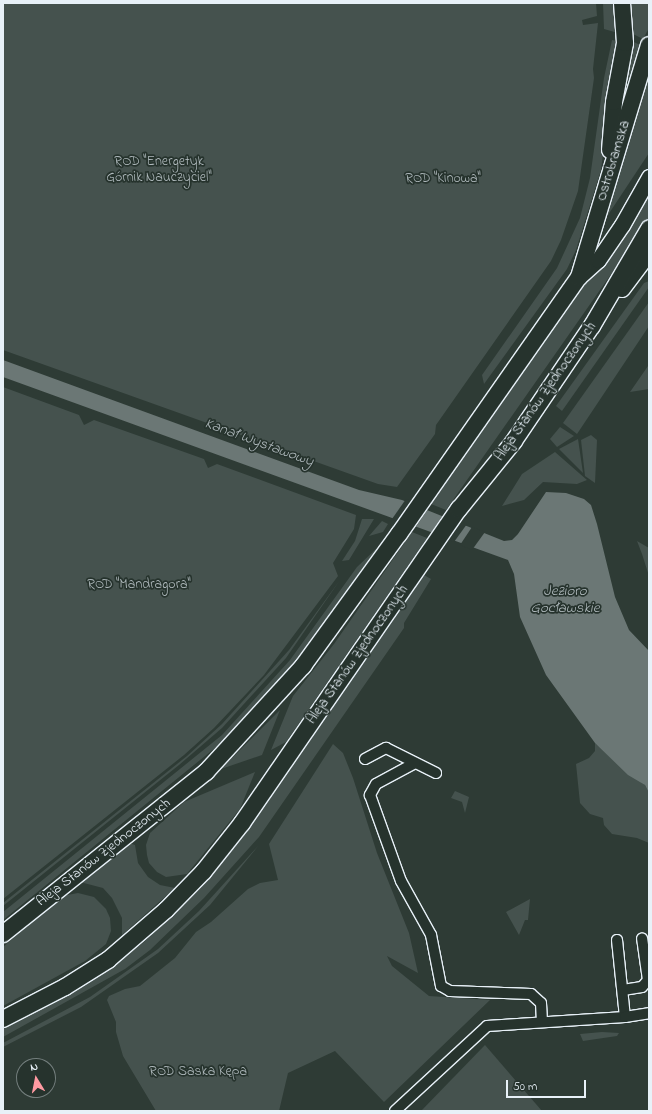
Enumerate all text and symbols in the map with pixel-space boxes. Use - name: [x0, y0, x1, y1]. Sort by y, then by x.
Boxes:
- street label: Ostrobramska: [594, 119, 634, 203]
- park label: ROD "Energetyk Górnik Nauczyciel": [106, 154, 212, 186]
- park label: ROD "Kinowa": [405, 171, 481, 187]
- street label: Aleja Stanów Zjednoczonych: [492, 319, 600, 465]
- water label: Kanał Wystawowy: [202, 415, 316, 471]
- park label: ROD "Mandragora": [87, 577, 191, 593]
- street label: Aleja Stanów Zjednoczonych: [304, 582, 412, 728]
- water label: Jezioro Gocławskie: [531, 582, 599, 617]
- street label: Aleja Stanów Zjednoczonych: [34, 795, 174, 911]
- north arrow: [16, 1058, 56, 1098]
- text: N: [29, 1059, 39, 1076]
- park label: ROD Saska Kępa: [149, 1064, 247, 1080]
- scale bar: [508, 1072, 588, 1098]
- text: 50 m: [513, 1078, 537, 1096]

